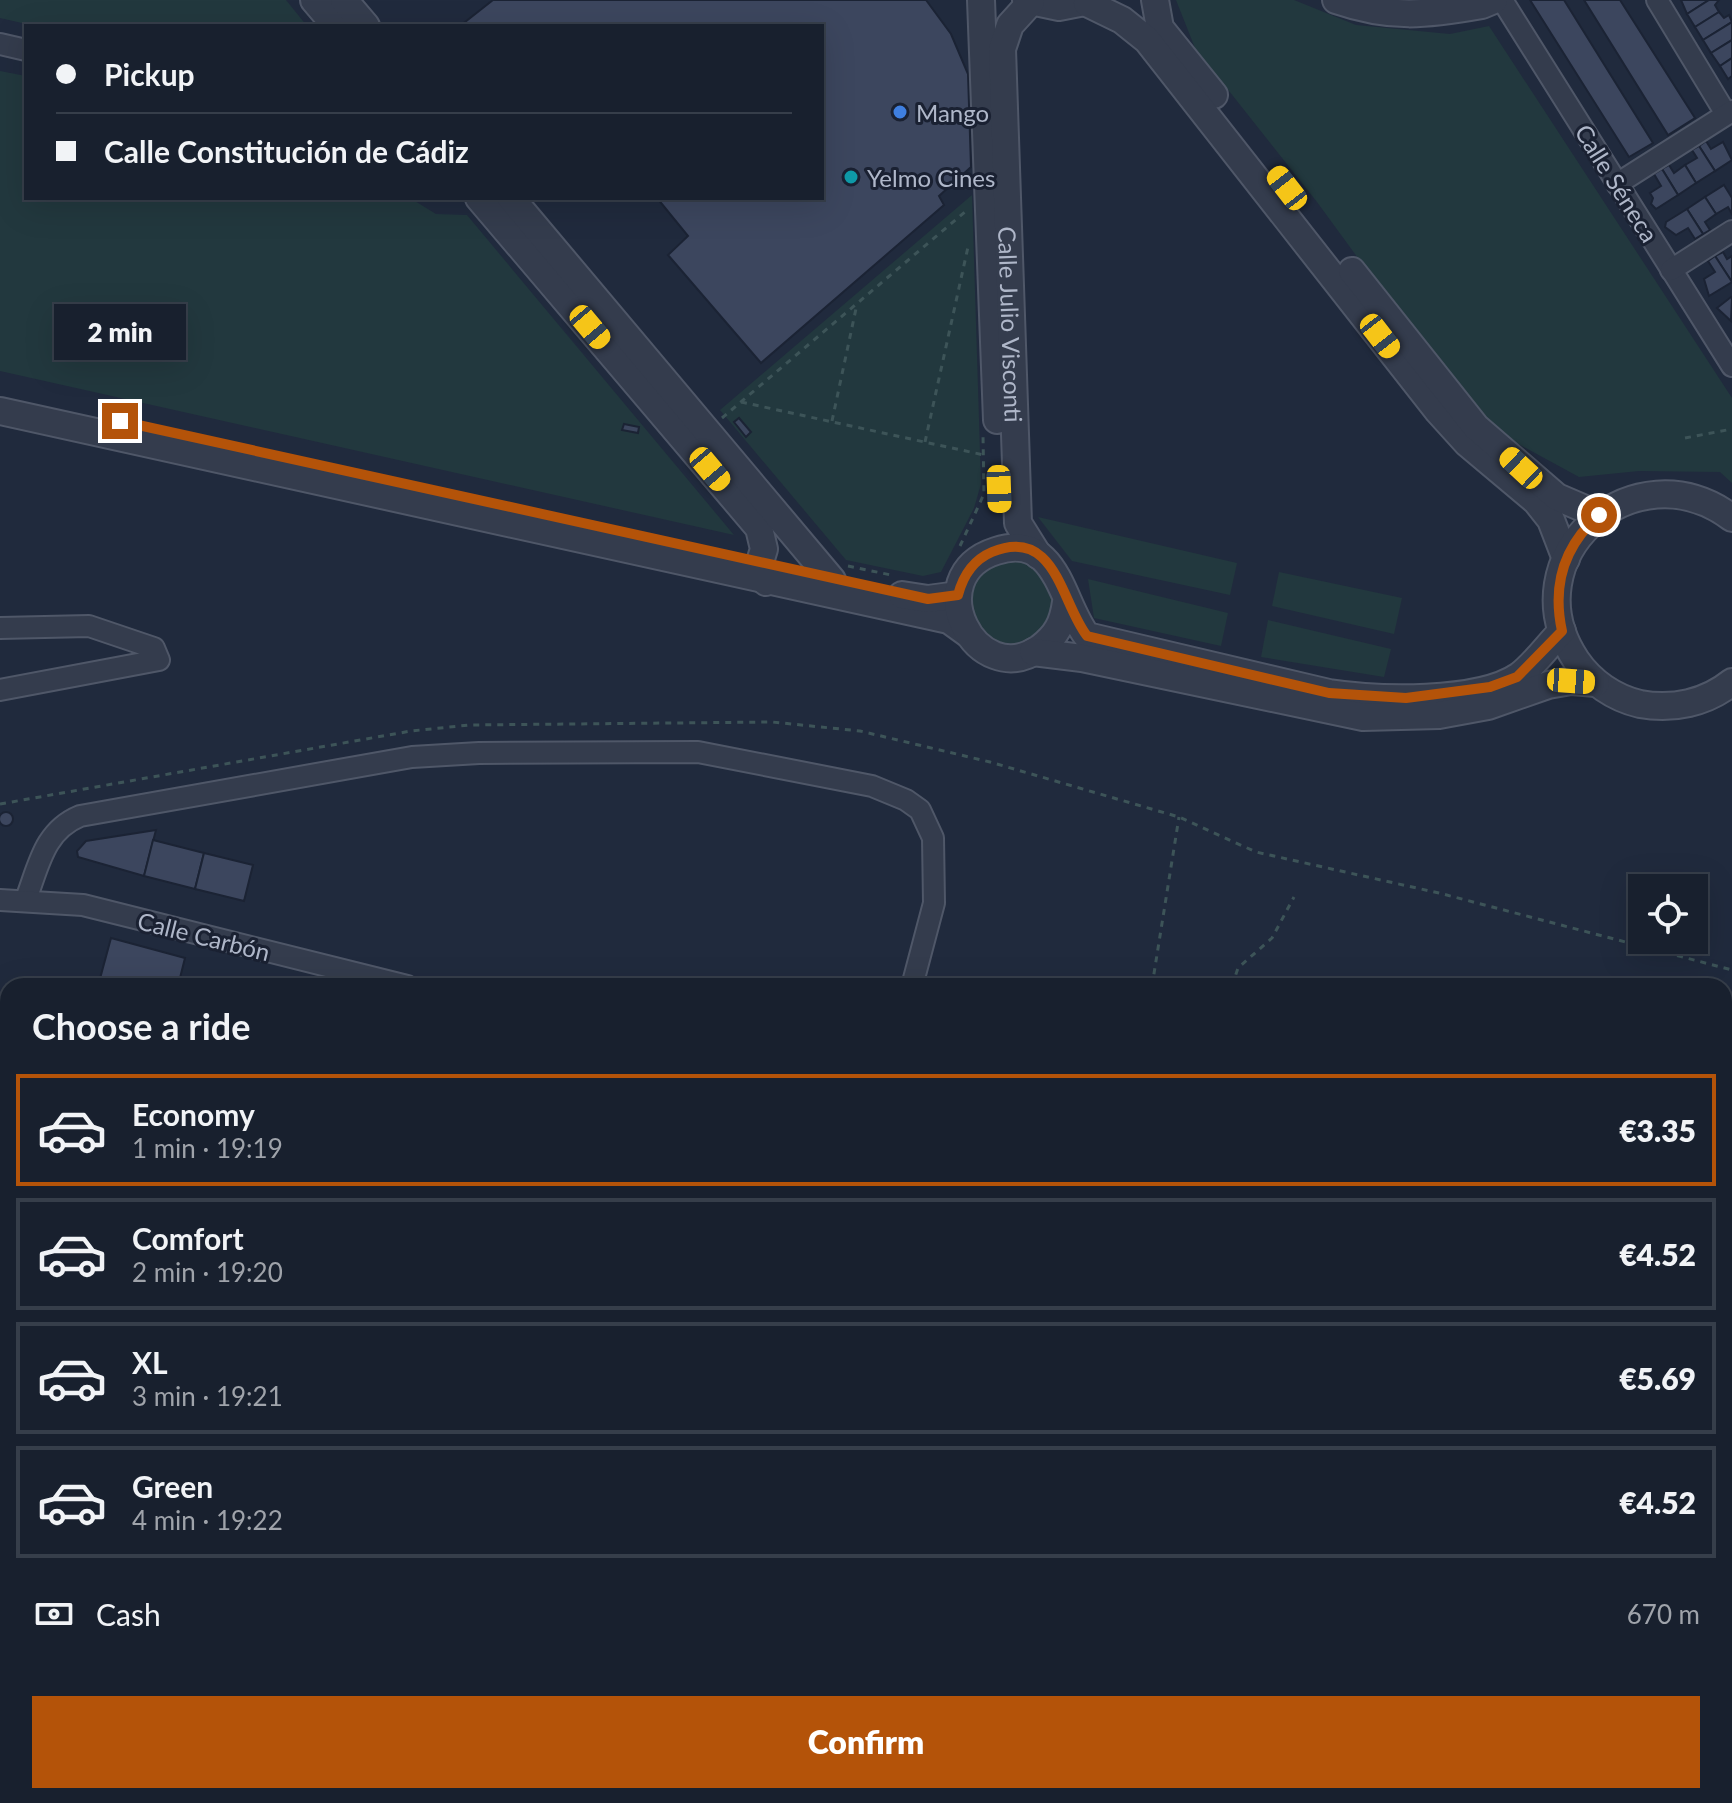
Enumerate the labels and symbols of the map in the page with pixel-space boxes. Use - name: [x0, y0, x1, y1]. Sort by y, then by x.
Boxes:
- place label: Mango: [916, 98, 989, 127]
- marker: Mango: [891, 103, 909, 121]
- street label: Calle Séneca: [1569, 119, 1665, 247]
- car: [1263, 162, 1311, 214]
- place label: Yelmo Cines: [867, 163, 995, 192]
- marker: Yelmo Cines: [842, 168, 860, 186]
- street label: Calle Julio Visconti: [993, 226, 1029, 423]
- car: [565, 301, 615, 353]
- callout: 2 min: [54, 305, 186, 361]
- car: [1356, 310, 1404, 362]
- route end: [102, 403, 138, 439]
- car: [685, 443, 735, 495]
- car: [1495, 443, 1547, 493]
- car: [986, 465, 1012, 513]
- route start: [1581, 497, 1617, 533]
- car: [1546, 667, 1596, 695]
- street label: Calle Carbón: [135, 906, 273, 966]

